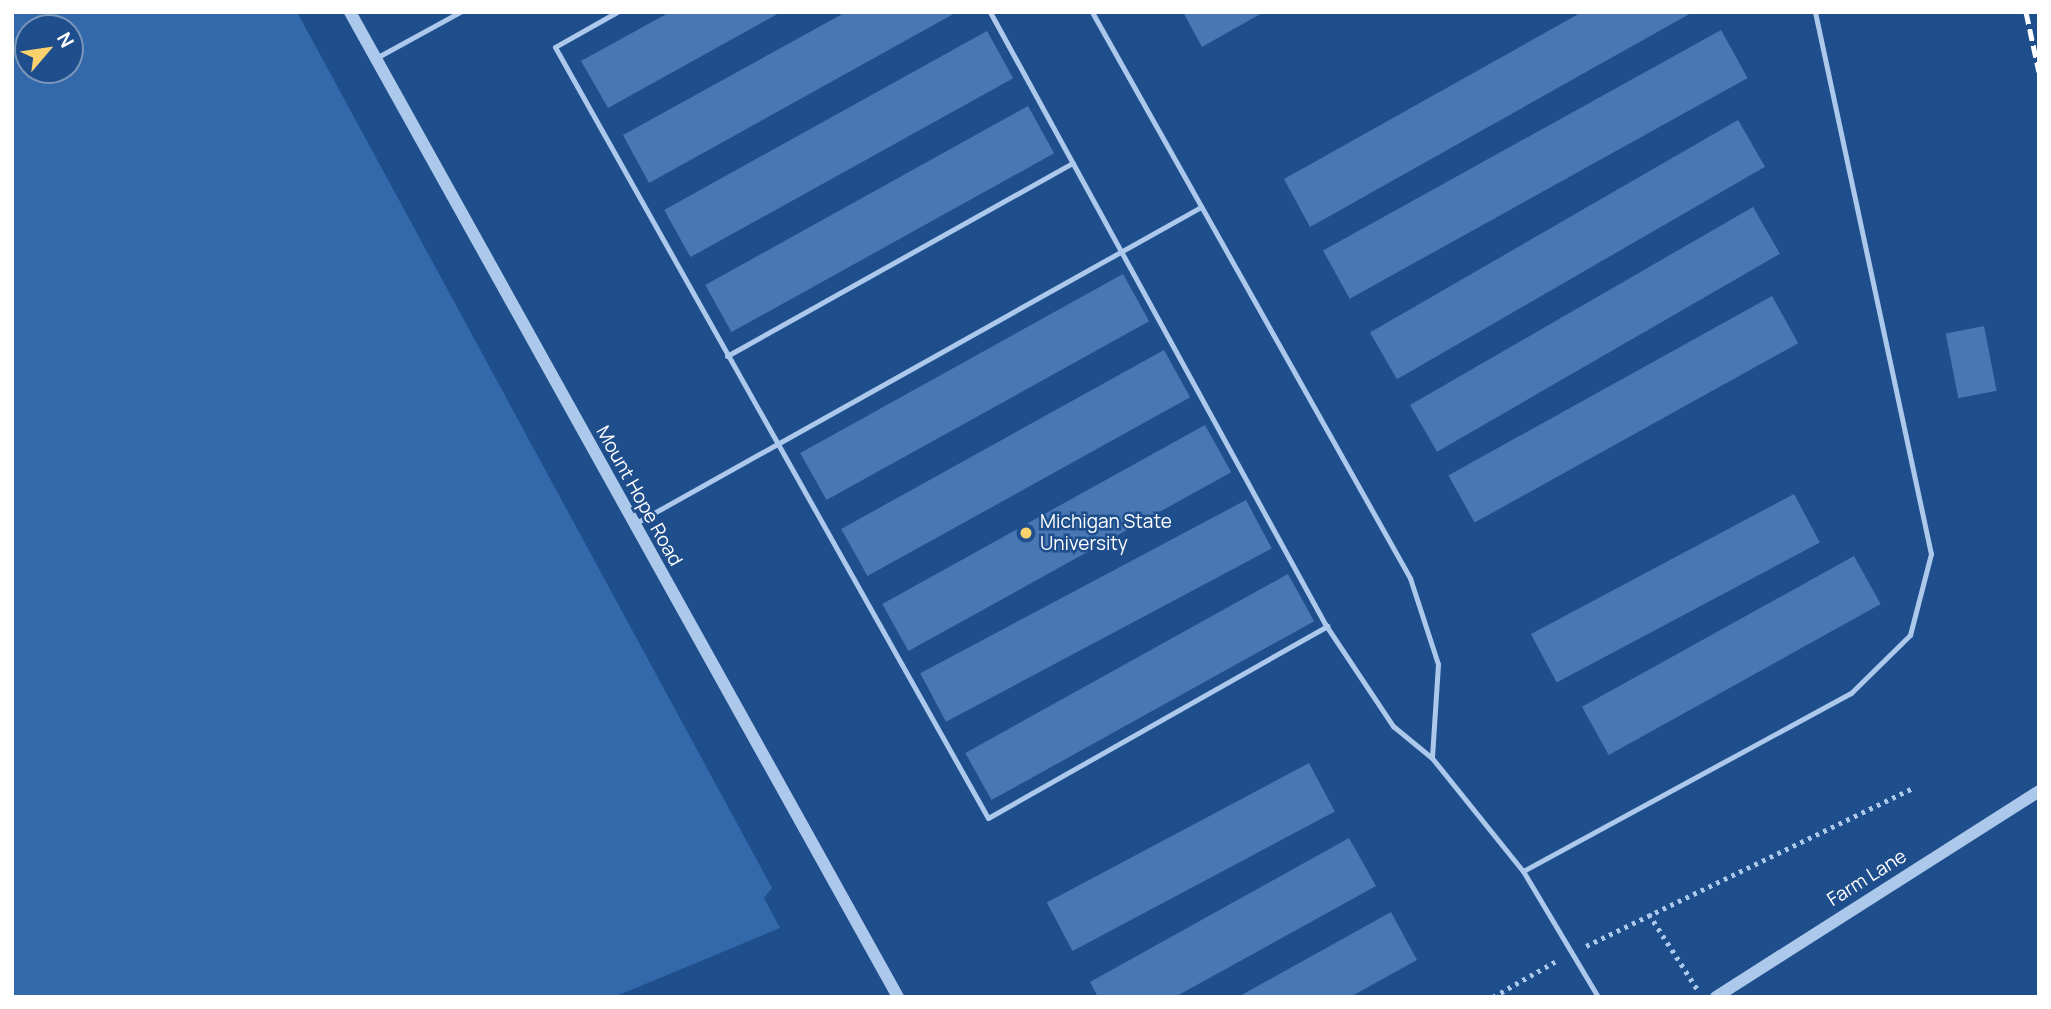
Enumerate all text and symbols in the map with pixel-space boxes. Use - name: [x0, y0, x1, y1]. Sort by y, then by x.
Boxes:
- north arrow: [14, 14, 84, 84]
- text: N: [51, 28, 80, 52]
- street label: Mount Hope Road: [591, 422, 687, 570]
- place label: Michigan State University: [1040, 511, 1172, 555]
- marker: Michigan State University: [1018, 525, 1034, 541]
- street label: Farm Lane: [1823, 845, 1911, 911]

